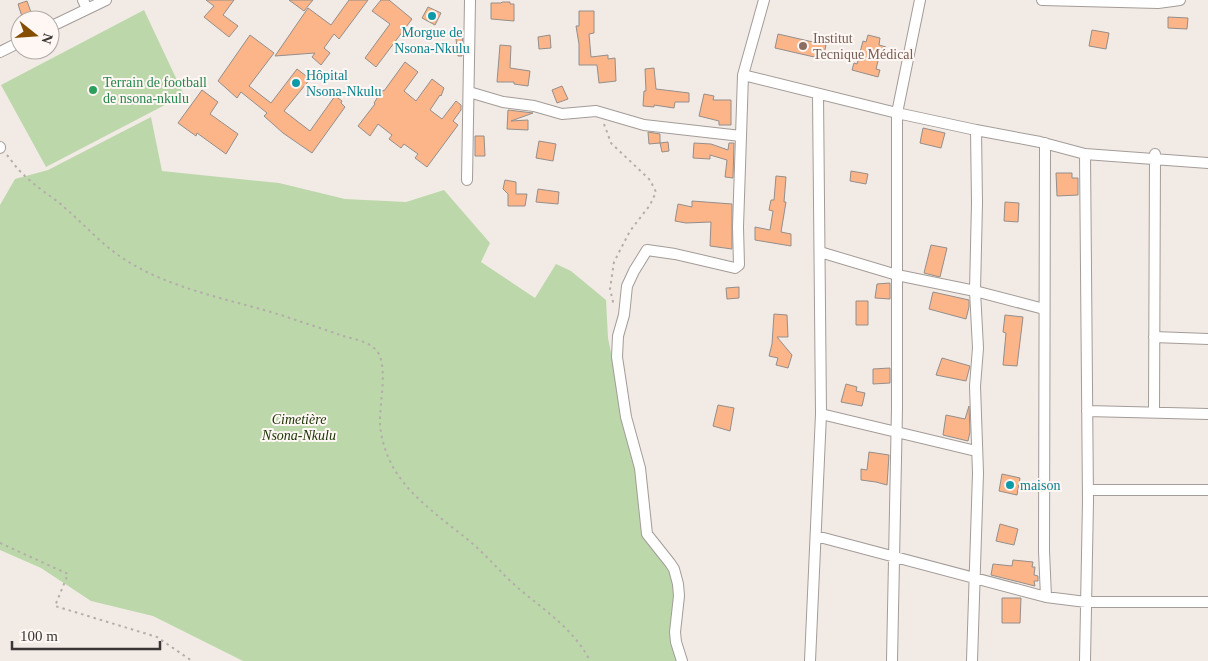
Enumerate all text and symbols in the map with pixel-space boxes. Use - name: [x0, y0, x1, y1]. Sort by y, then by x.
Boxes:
- north arrow: [10, 10, 60, 60]
- marker: Morgue de Nsona-Nkulu: [426, 10, 438, 22]
- place label: Morgue de Nsona-Nkulu: [394, 25, 470, 56]
- place label: Institut Tecnique Médical: [813, 31, 914, 62]
- text: N: [38, 32, 56, 46]
- marker: Institut Tecnique Médical: [797, 40, 809, 52]
- place label: Hôpital Nsona-Nkulu: [306, 68, 381, 99]
- place label: Terrain de football de nsona-nkulu: [103, 75, 207, 106]
- marker: Hôpital Nsona-Nkulu: [290, 77, 302, 89]
- marker: Terrain de football de nsona-nkulu: [87, 84, 99, 96]
- park label: Cimetière Nsona-Nkulu: [261, 412, 336, 443]
- place label: maison: [1020, 478, 1060, 493]
- marker: maison: [1004, 479, 1016, 491]
- scale bar: [12, 618, 160, 650]
- text: 100 m: [20, 628, 58, 644]

